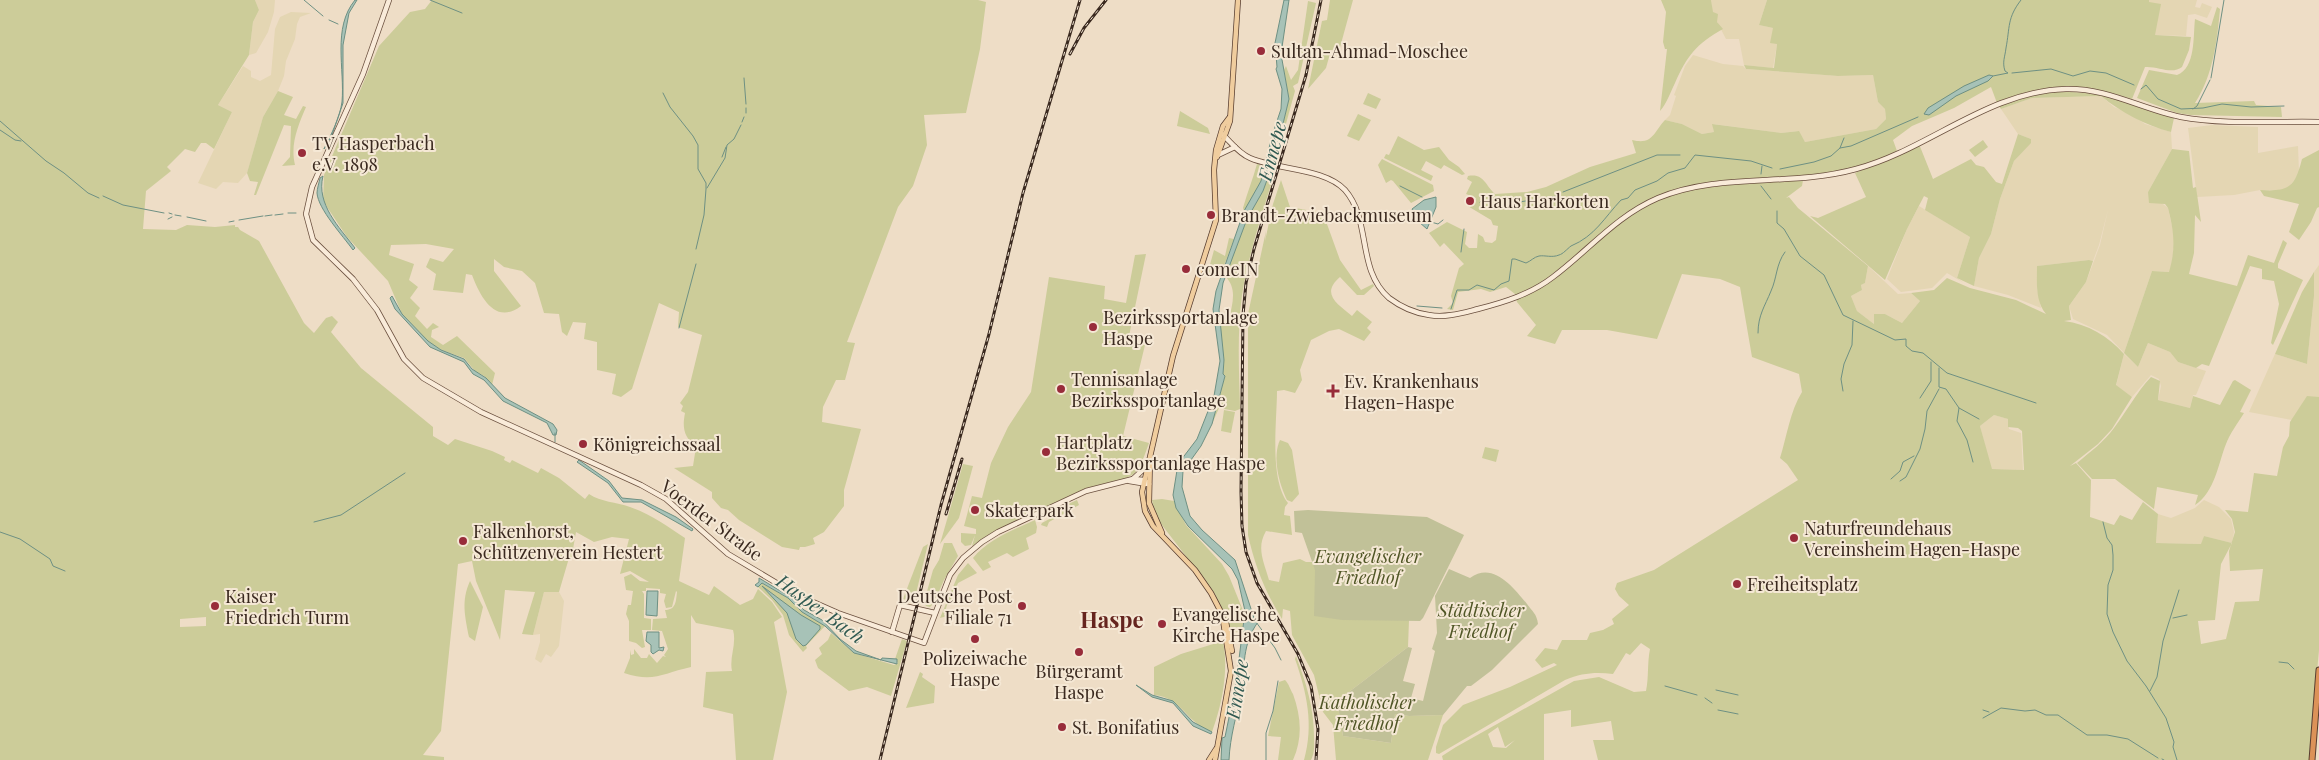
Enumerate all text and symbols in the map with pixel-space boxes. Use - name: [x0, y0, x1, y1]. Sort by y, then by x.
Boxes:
- place label: Sultan-Ahmad-Moschee: [1271, 39, 1468, 63]
- marker: Sultan-Ahmad-Moschee: [1255, 45, 1267, 57]
- water label: Ennepe: [1250, 118, 1291, 185]
- place label: TV Hasperbach e.V. 1898: [312, 131, 435, 176]
- marker: TV Hasperbach e.V. 1898: [296, 147, 308, 159]
- place label: Haus Harkorten: [1480, 189, 1609, 213]
- marker: Haus Harkorten: [1464, 195, 1476, 207]
- place label: Brandt-Zwiebackmuseum: [1221, 203, 1432, 227]
- marker: Brandt-Zwiebackmuseum: [1205, 209, 1217, 221]
- place label: comeIN: [1196, 257, 1259, 281]
- marker: comeIN: [1180, 263, 1192, 275]
- place label: Bezirkssportanlage Haspe: [1103, 305, 1258, 350]
- marker: Bezirkssportanlage Haspe: [1087, 321, 1099, 333]
- place label: Tennisanlage Bezirkssportanlage: [1071, 367, 1226, 412]
- place label: Ev. Krankenhaus Hagen-Haspe: [1344, 369, 1479, 414]
- marker: Tennisanlage Bezirkssportanlage: [1055, 383, 1067, 395]
- marker: Ev. Krankenhaus Hagen-Haspe: [1326, 384, 1340, 398]
- place label: Hartplatz Bezirkssportanlage Haspe: [1056, 430, 1265, 475]
- place label: Königreichssaal: [593, 432, 721, 456]
- marker: Königreichssaal: [577, 438, 589, 450]
- marker: Hartplatz Bezirkssportanlage Haspe: [1040, 446, 1052, 458]
- street label: Voerder Straße: [656, 473, 768, 566]
- place label: Skaterpark: [985, 498, 1074, 522]
- marker: Skaterpark: [969, 504, 981, 516]
- place label: Naturfreundehaus Vereinsheim Hagen-Haspe: [1803, 516, 2020, 561]
- place label: Falkenhorst, Schützenverein Hestert: [473, 519, 663, 564]
- marker: Naturfreundehaus Vereinsheim Hagen-Haspe: [1788, 532, 1800, 544]
- marker: Falkenhorst, Schützenverein Hestert: [457, 535, 469, 547]
- park label: Evangelischer Friedhof: [1314, 544, 1422, 589]
- water label: Hasper Bach: [771, 567, 870, 649]
- place label: Freiheitsplatz: [1747, 572, 1858, 596]
- marker: Freiheitsplatz: [1731, 578, 1743, 590]
- place label: Kaiser Friedrich Turm: [225, 584, 349, 629]
- place label: Deutsche Post Filiale 71: [897, 584, 1013, 629]
- park label: Städtischer Friedhof: [1437, 598, 1525, 643]
- marker: Kaiser Friedrich Turm: [209, 600, 221, 612]
- marker: Deutsche Post Filiale 71: [1016, 600, 1028, 612]
- place label: Evangelische Kirche Haspe: [1172, 602, 1280, 647]
- district label: Haspe: [1080, 604, 1144, 634]
- marker: Evangelische Kirche Haspe: [1156, 618, 1168, 630]
- marker: Polizeiwache Haspe: [969, 633, 981, 645]
- place label: Polizeiwache Haspe: [923, 646, 1027, 691]
- marker: Bürgeramt Haspe: [1073, 646, 1085, 658]
- water label: Ennepe: [1218, 657, 1254, 722]
- place label: Bürgeramt Haspe: [1035, 659, 1123, 704]
- park label: Katholischer Friedhof: [1318, 690, 1416, 735]
- place label: St. Bonifatius: [1072, 715, 1179, 739]
- marker: St. Bonifatius: [1056, 721, 1068, 733]

